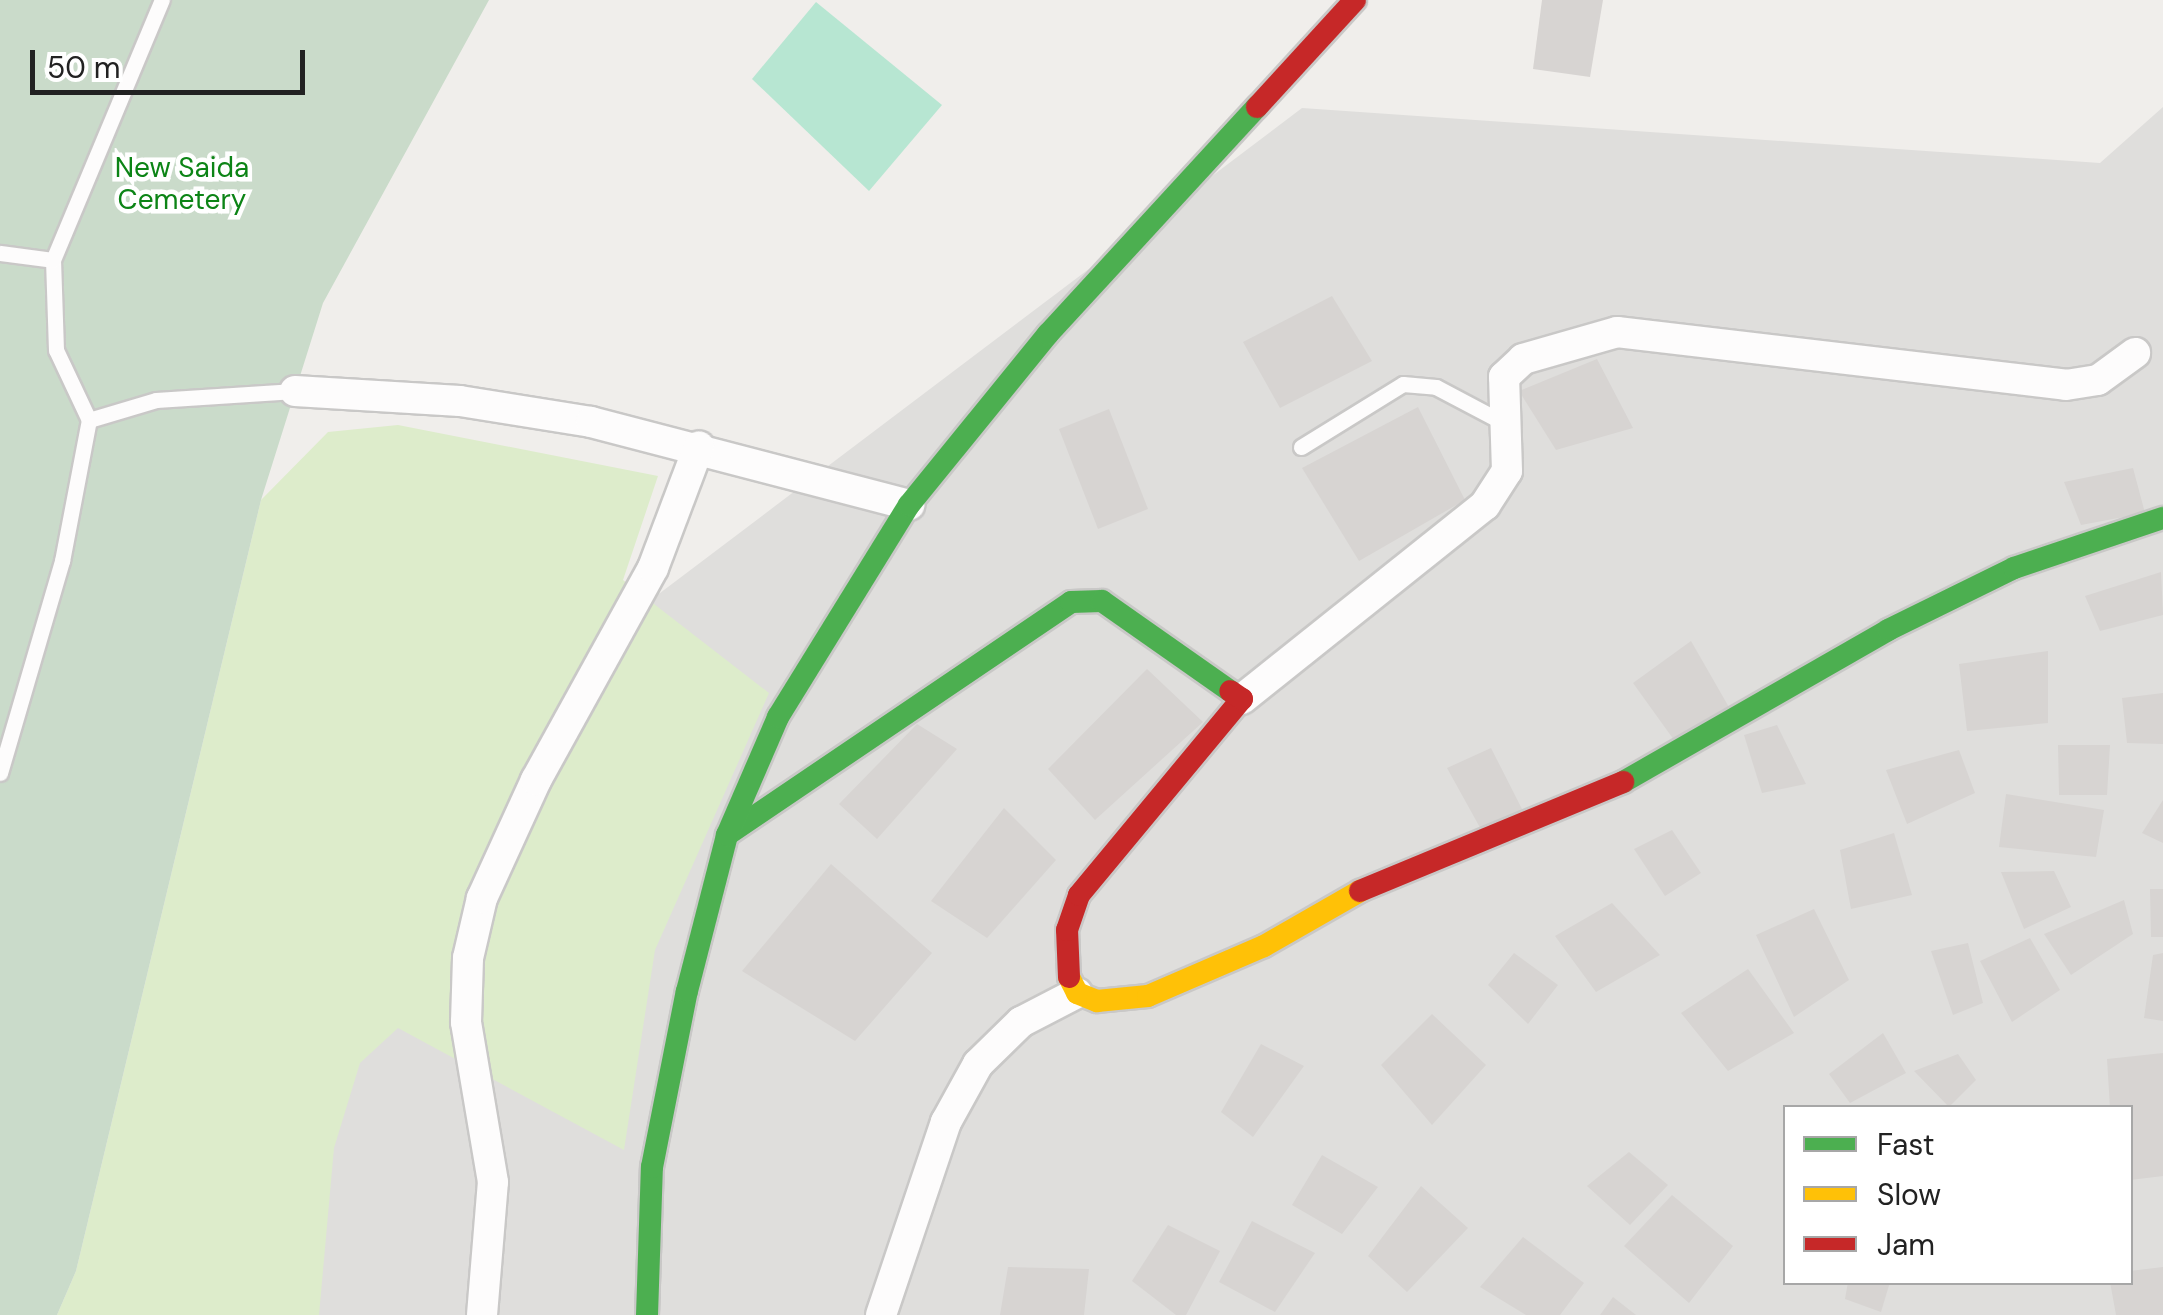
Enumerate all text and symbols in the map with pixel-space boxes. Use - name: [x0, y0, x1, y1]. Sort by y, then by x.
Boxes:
- scale bar: [35, 30, 310, 92]
- text: 50 m: [47, 48, 121, 87]
- park label: New Saida Cemetery: [115, 151, 249, 217]
- legend: [1783, 1105, 2133, 1285]
- text: Fast: [1877, 1125, 1935, 1164]
- text: Slow: [1877, 1175, 1941, 1214]
- text: Jam: [1877, 1225, 1935, 1264]

